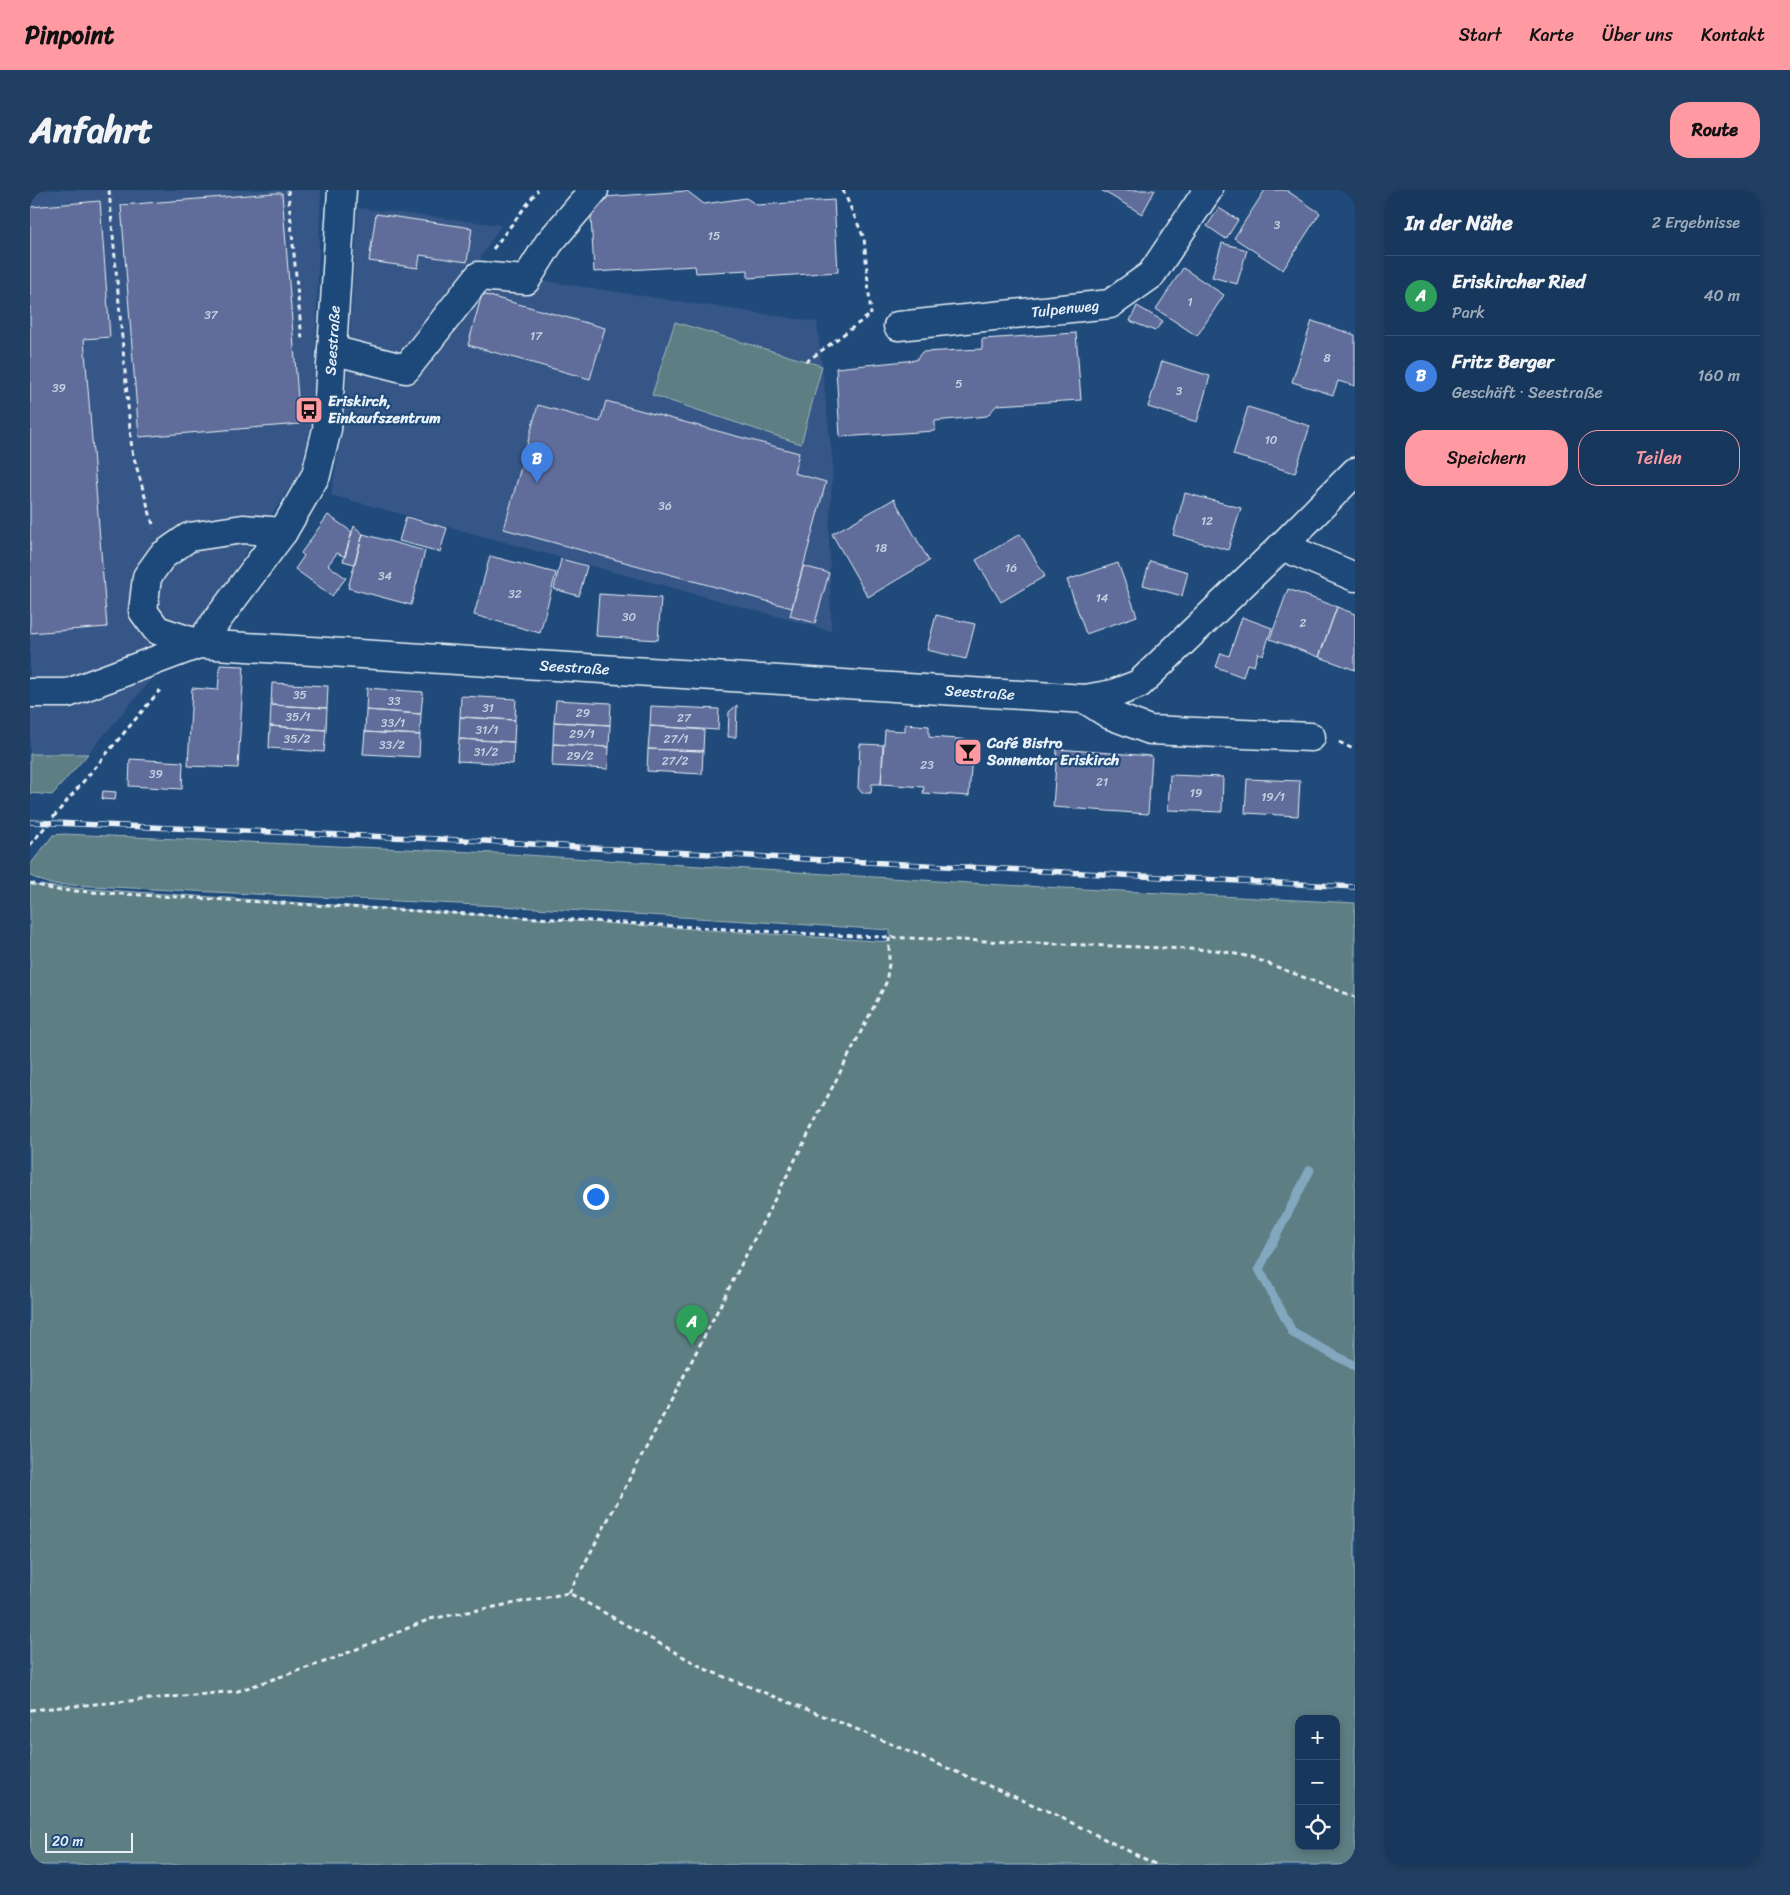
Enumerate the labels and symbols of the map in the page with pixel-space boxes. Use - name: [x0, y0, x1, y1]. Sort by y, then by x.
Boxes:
- house number: 3: [1274, 214, 1281, 236]
- house number: 15: [708, 225, 720, 247]
- house number: 1: [1187, 291, 1193, 313]
- street label: Tulpenweg: [1030, 292, 1101, 325]
- house number: 37: [204, 304, 219, 326]
- street label: Seestraße: [317, 304, 348, 376]
- house number: 17: [530, 325, 543, 347]
- house number: 8: [1323, 347, 1331, 369]
- house number: 5: [955, 373, 963, 395]
- house number: 39: [52, 377, 66, 399]
- house number: 3: [1176, 380, 1183, 402]
- place label: Eriskirch, Einkaufszentrum: [328, 388, 441, 431]
- bus stop icon: Eriskirch, Einkaufszentrum: [294, 395, 324, 425]
- house number: 10: [1265, 429, 1278, 451]
- pin: B: [521, 442, 553, 483]
- house number: 36: [658, 495, 672, 517]
- house number: 12: [1201, 510, 1213, 532]
- house number: 18: [875, 537, 887, 559]
- house number: 16: [1005, 557, 1017, 579]
- house number: 34: [378, 565, 393, 587]
- house number: 32: [508, 583, 522, 605]
- house number: 14: [1096, 587, 1109, 609]
- house number: 30: [622, 606, 636, 628]
- house number: 2: [1300, 612, 1307, 634]
- street label: Seestraße: [539, 652, 611, 682]
- street label: Seestraße: [944, 677, 1016, 708]
- house number: 35: [293, 684, 307, 706]
- house number: 33: [387, 690, 401, 712]
- house number: 31: [482, 697, 494, 719]
- house number: 29: [576, 702, 590, 724]
- house number: 35/1: [285, 706, 311, 728]
- house number: 27: [677, 707, 692, 729]
- house number: 33/1: [381, 712, 405, 734]
- house number: 31/1: [476, 719, 498, 741]
- house number: 29/1: [569, 723, 595, 745]
- house number: 35/2: [284, 728, 310, 750]
- house number: 27/1: [664, 728, 688, 750]
- place label: Café Bistro Sonnentor Eriskirch: [986, 730, 1119, 773]
- house number: 33/2: [379, 734, 405, 756]
- bar icon: Café Bistro Sonnentor Eriskirch: [953, 737, 983, 767]
- house number: 31/2: [474, 741, 498, 763]
- house number: 29/2: [566, 745, 594, 767]
- house number: 27/2: [662, 750, 688, 772]
- house number: 23: [920, 754, 934, 776]
- house number: 39: [149, 763, 163, 785]
- house number: 21: [1096, 771, 1108, 793]
- house number: 19: [1190, 782, 1202, 804]
- house number: 19/1: [1261, 786, 1285, 808]
- your location: [583, 1184, 609, 1210]
- pin: A: [676, 1305, 708, 1346]
- scale bar: [45, 1830, 132, 1853]

